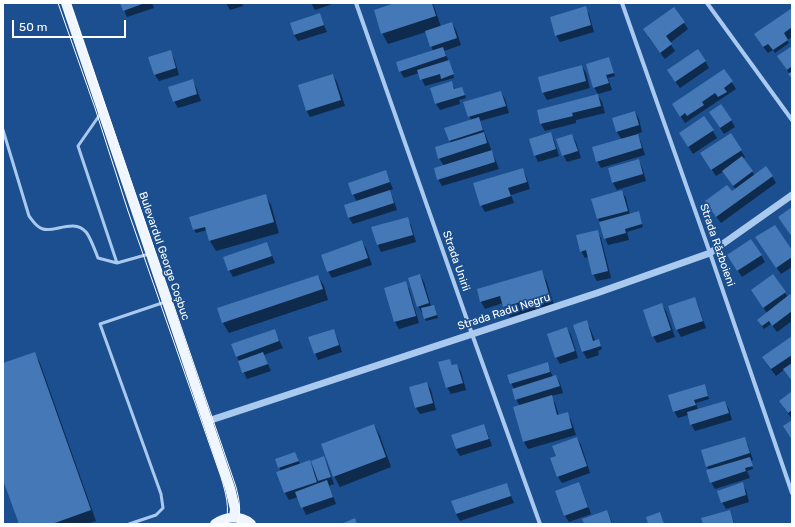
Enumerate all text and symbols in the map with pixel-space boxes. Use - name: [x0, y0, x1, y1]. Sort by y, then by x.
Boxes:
- scale bar: [14, 12, 128, 38]
- text: 50 m: [19, 20, 47, 34]
- street label: Bulevardul George Coșbuc: [136, 190, 192, 322]
- street label: Strada Războieni: [697, 202, 737, 288]
- street label: Strada Unirii: [439, 229, 473, 293]
- street label: Strada Radu Negru: [456, 291, 552, 333]

